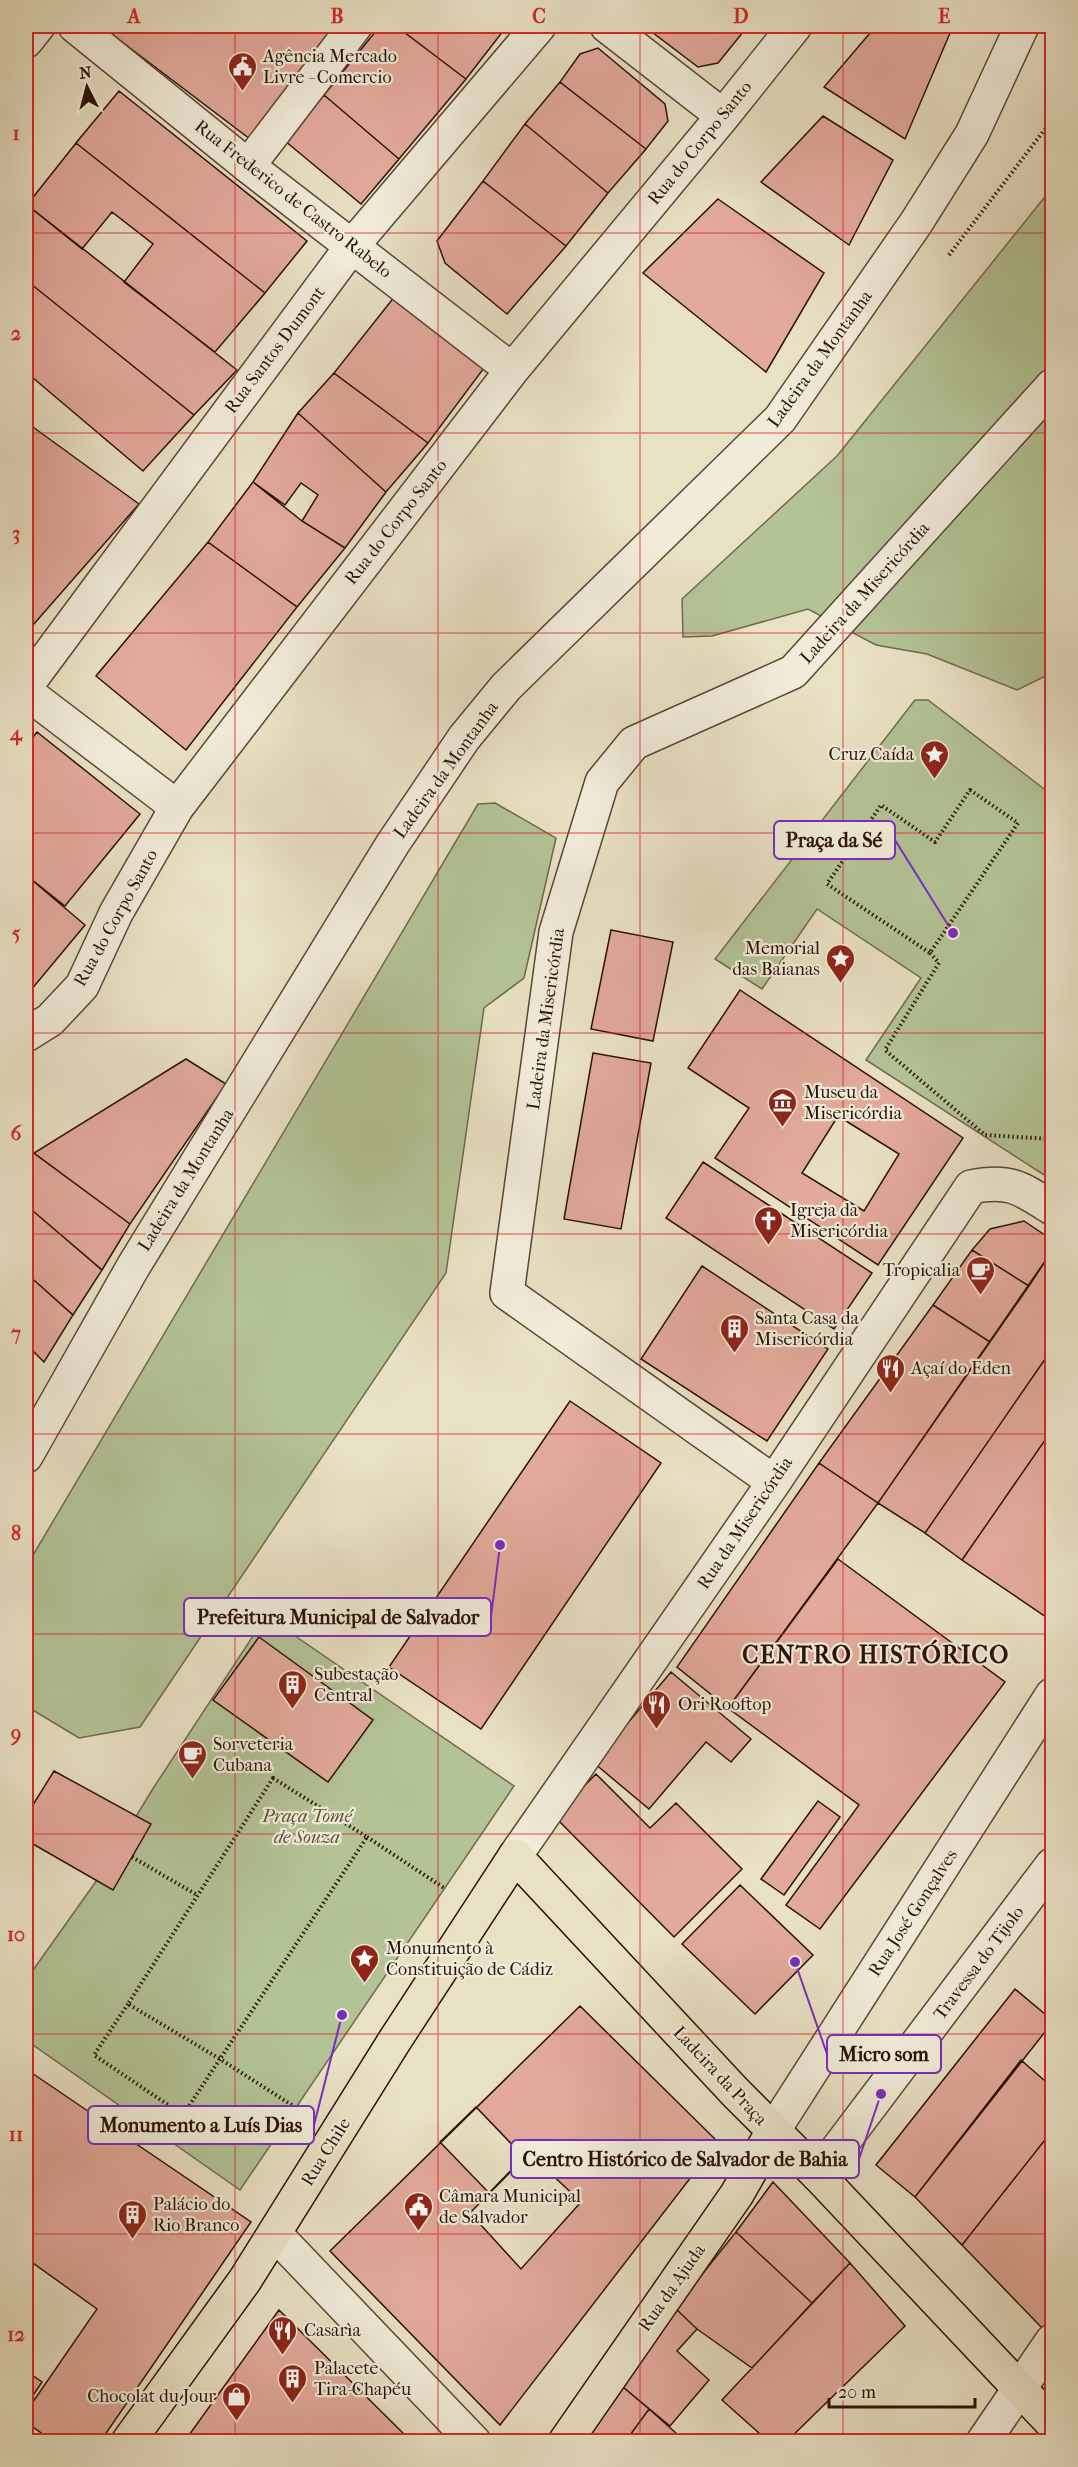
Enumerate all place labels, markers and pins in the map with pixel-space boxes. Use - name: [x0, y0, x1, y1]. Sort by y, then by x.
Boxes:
- place label: Agência Mercado Livre - Comercio: [262, 46, 397, 88]
- public building icon: Agência Mercado Livre - Comercio: [226, 50, 258, 92]
- place icon: Cruz Caída: [919, 738, 951, 780]
- place label: Cruz Caída: [828, 744, 915, 765]
- callout: Praça da Sé: [774, 821, 895, 859]
- place label: Memorial das Baianas: [732, 938, 820, 980]
- place icon: Memorial das Baianas: [825, 942, 857, 984]
- place label: Museu da Misericórdia: [804, 1082, 903, 1124]
- museum icon: Museu da Misericórdia: [767, 1086, 799, 1128]
- place label: Igreja da Misericórdia: [790, 1200, 889, 1242]
- church icon: Igreja da Misericórdia: [753, 1204, 785, 1246]
- cafe icon: Tropicalia: [965, 1254, 997, 1296]
- place label: Tropicalia: [883, 1260, 961, 1281]
- place label: Santa Casa da Misericórdia: [755, 1308, 860, 1350]
- building icon: Santa Casa da Misericórdia: [718, 1312, 750, 1354]
- restaurant icon: Açaí do Eden: [874, 1352, 906, 1394]
- place label: Açaí do Eden: [910, 1358, 1012, 1379]
- callout: Prefeitura Municipal de Salvador: [184, 1598, 491, 1636]
- place label: Subestação Central: [314, 1664, 398, 1706]
- building icon: Subestação Central: [277, 1668, 309, 1710]
- restaurant icon: Ori Rooftop: [641, 1688, 673, 1730]
- place label: Ori Rooftop: [678, 1694, 772, 1715]
- place label: Sorveteria Cubana: [213, 1734, 294, 1776]
- cafe icon: Sorveteria Cubana: [176, 1738, 208, 1780]
- place label: Monumento à Constituição de Cádiz: [386, 1938, 553, 1980]
- place icon: Monumento à Constituição de Cádiz: [349, 1942, 381, 1984]
- callout: Micro som: [827, 2035, 941, 2073]
- callout: Monumento a Luís Dias: [88, 2106, 314, 2144]
- callout: Centro Histórico de Salvador de Bahia: [511, 2140, 859, 2178]
- place label: Câmara Municipal de Salvador: [439, 2186, 581, 2228]
- public building icon: Câmara Municipal de Salvador: [402, 2190, 434, 2232]
- place label: Palácio do Rio Branco: [153, 2194, 239, 2236]
- building icon: Palácio do Rio Branco: [116, 2198, 148, 2240]
- restaurant icon: Casarìa: [267, 2314, 299, 2356]
- place label: Casarìa: [304, 2320, 361, 2341]
- place label: Palacete Tira-Chapéu: [314, 2358, 411, 2400]
- building icon: Palacete Tira-Chapéu: [277, 2362, 309, 2404]
- shop icon: Chocolat du Jour: [221, 2380, 253, 2422]
- place label: Chocolat du Jour: [87, 2386, 216, 2407]

